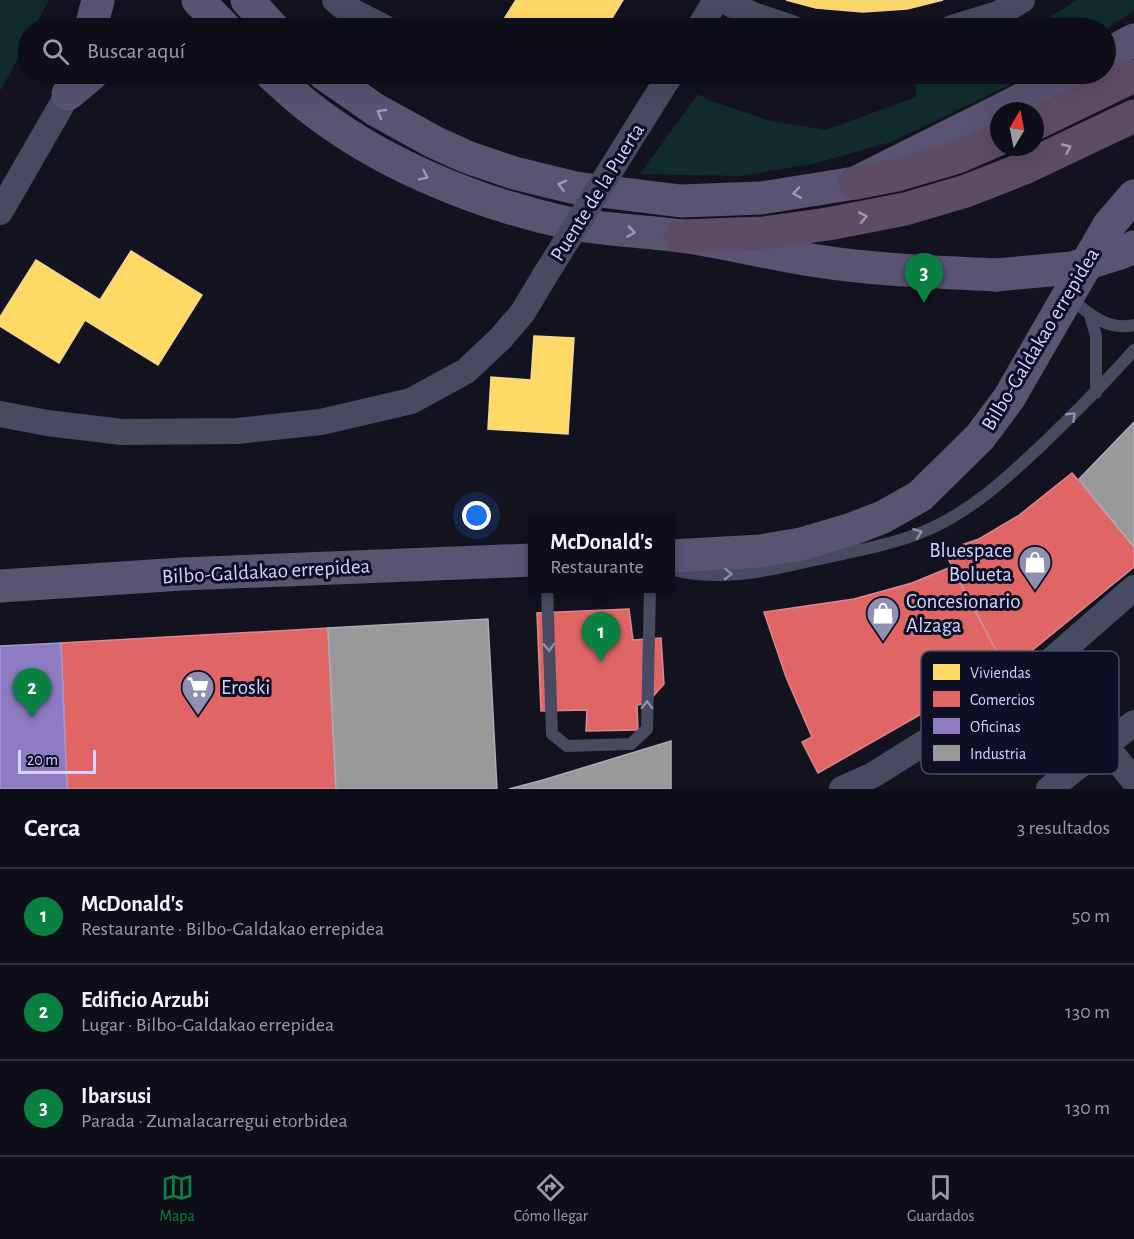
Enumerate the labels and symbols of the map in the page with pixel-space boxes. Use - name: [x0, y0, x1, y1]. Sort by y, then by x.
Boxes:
- north arrow: [990, 102, 1044, 156]
- one-way arrow: [377, 109, 387, 120]
- street label: Puente de la Puerta: [547, 119, 648, 265]
- one-way arrow: [1061, 144, 1072, 156]
- one-way arrow: [417, 168, 428, 180]
- one-way arrow: [557, 179, 567, 192]
- one-way arrow: [792, 186, 802, 198]
- one-way arrow: [858, 211, 868, 224]
- one-way arrow: [627, 225, 636, 237]
- street label: Bilbo-Galdakao errepidea: [978, 244, 1103, 434]
- pin: 3: [904, 254, 944, 303]
- one-way arrow: [1065, 412, 1076, 423]
- your location: [462, 501, 491, 530]
- one-way arrow: [912, 527, 923, 540]
- place label: Bluespace Bolueta: [929, 540, 1012, 585]
- shop icon: Bluespace Bolueta: [1017, 544, 1053, 591]
- street label: Bilbo-Galdakao errepidea: [161, 556, 371, 587]
- one-way arrow: [723, 568, 732, 580]
- place label: Concesionario Alzaga: [906, 591, 1021, 636]
- shop icon: Concesionario Alzaga: [865, 595, 901, 642]
- pin: 1: [582, 612, 620, 662]
- one-way arrow: [542, 642, 555, 651]
- legend: [921, 651, 1119, 774]
- text: Viviendas: [970, 665, 1031, 681]
- pin: 2: [12, 668, 51, 718]
- supermarket icon: Eroski: [180, 669, 216, 716]
- place label: Eroski: [221, 677, 270, 698]
- text: Comercios: [970, 692, 1035, 708]
- one-way arrow: [641, 701, 653, 710]
- text: Oficinas: [970, 719, 1021, 735]
- text: Industria: [970, 746, 1026, 762]
- scale bar: [18, 747, 96, 774]

